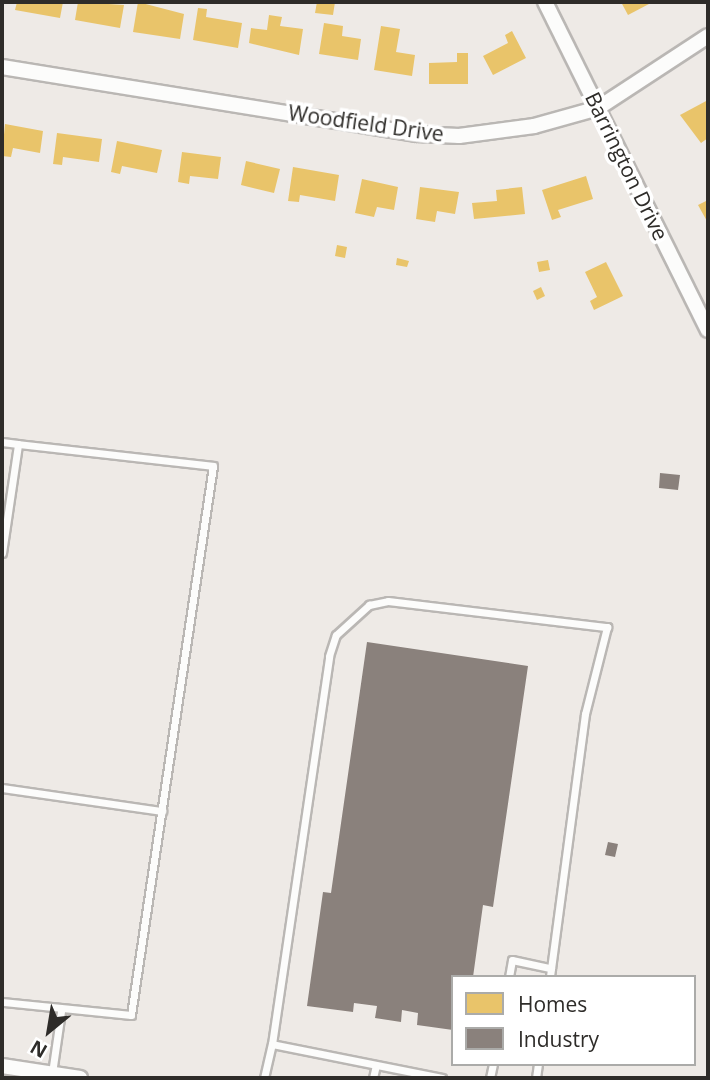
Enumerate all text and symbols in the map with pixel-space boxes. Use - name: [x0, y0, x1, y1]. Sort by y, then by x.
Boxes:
- street label: Barrington Drive: [580, 88, 674, 244]
- street label: Woodfield Drive: [287, 100, 445, 146]
- legend: [451, 975, 696, 1066]
- text: Homes: [518, 990, 587, 1018]
- north arrow: [14, 996, 84, 1066]
- text: Industry: [518, 1025, 599, 1053]
- text: N: [25, 1034, 52, 1064]

